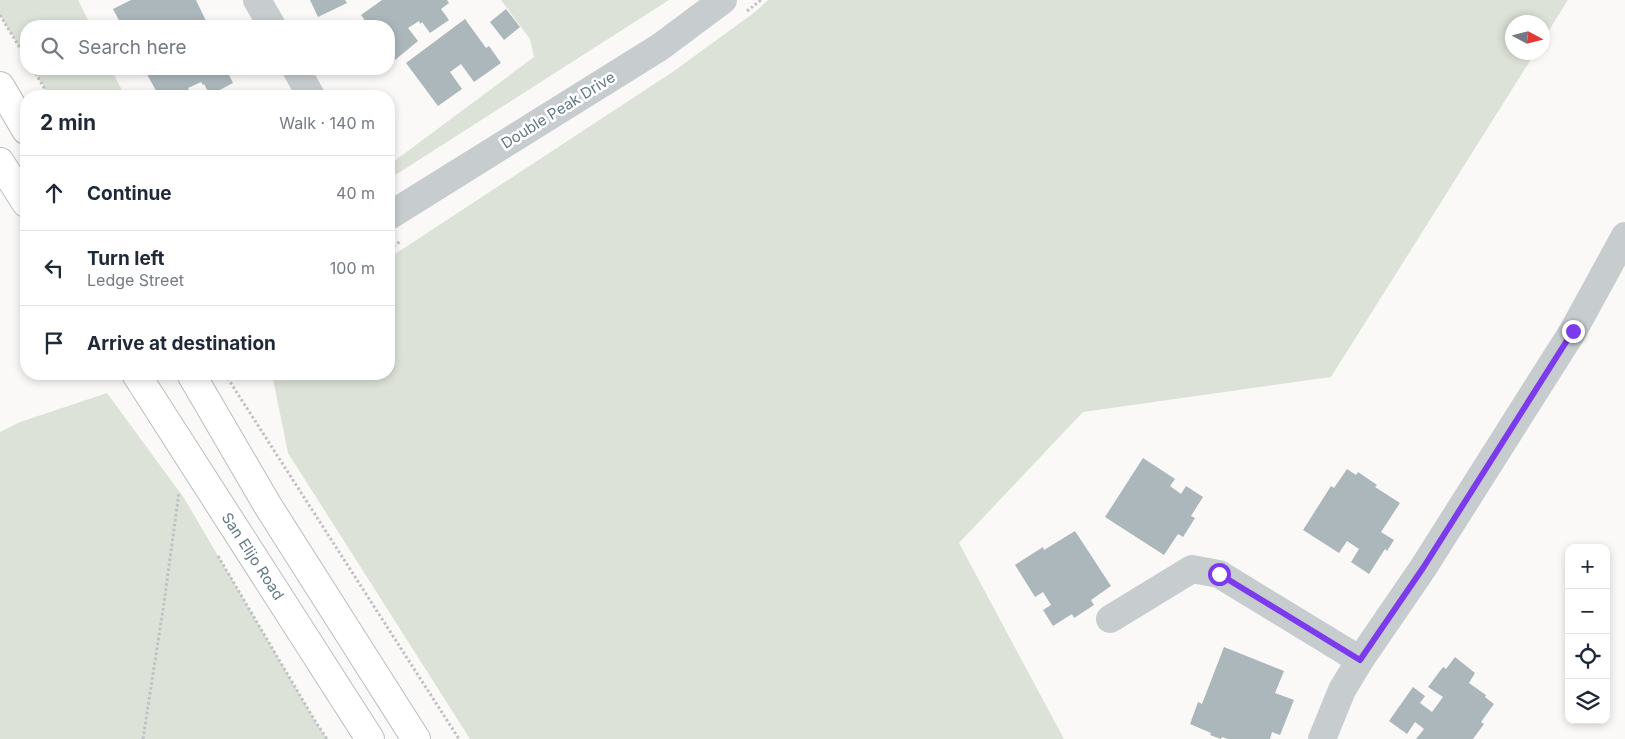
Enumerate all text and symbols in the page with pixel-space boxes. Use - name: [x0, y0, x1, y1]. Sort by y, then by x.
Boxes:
- north arrow: [1505, 15, 1550, 60]
- search box: [20, 20, 395, 75]
- icon: search: [38, 34, 66, 62]
- text: Search here: [78, 36, 187, 59]
- street label: Double Peak Drive: [497, 67, 619, 153]
- text: 2 min: [40, 110, 96, 135]
- text: Walk · 140 m: [279, 113, 375, 133]
- icon: ahead: [40, 179, 68, 207]
- text: Continue: [87, 182, 172, 205]
- text: 40 m: [336, 183, 375, 203]
- text: Turn left: [87, 247, 165, 270]
- icon: left: [40, 254, 68, 282]
- text: 100 m: [330, 258, 375, 278]
- text: Ledge Street: [87, 270, 184, 290]
- route end: [1562, 320, 1585, 343]
- icon: arrive: [40, 329, 68, 357]
- text: Arrive at destination: [87, 332, 276, 355]
- street label: San Elijo Road: [218, 509, 288, 603]
- map controls: [1565, 544, 1610, 724]
- button: +: [1565, 544, 1610, 589]
- route start: [1208, 563, 1231, 586]
- button: −: [1565, 589, 1610, 634]
- button: locate: [1565, 634, 1610, 679]
- button: layers: [1565, 679, 1610, 724]

